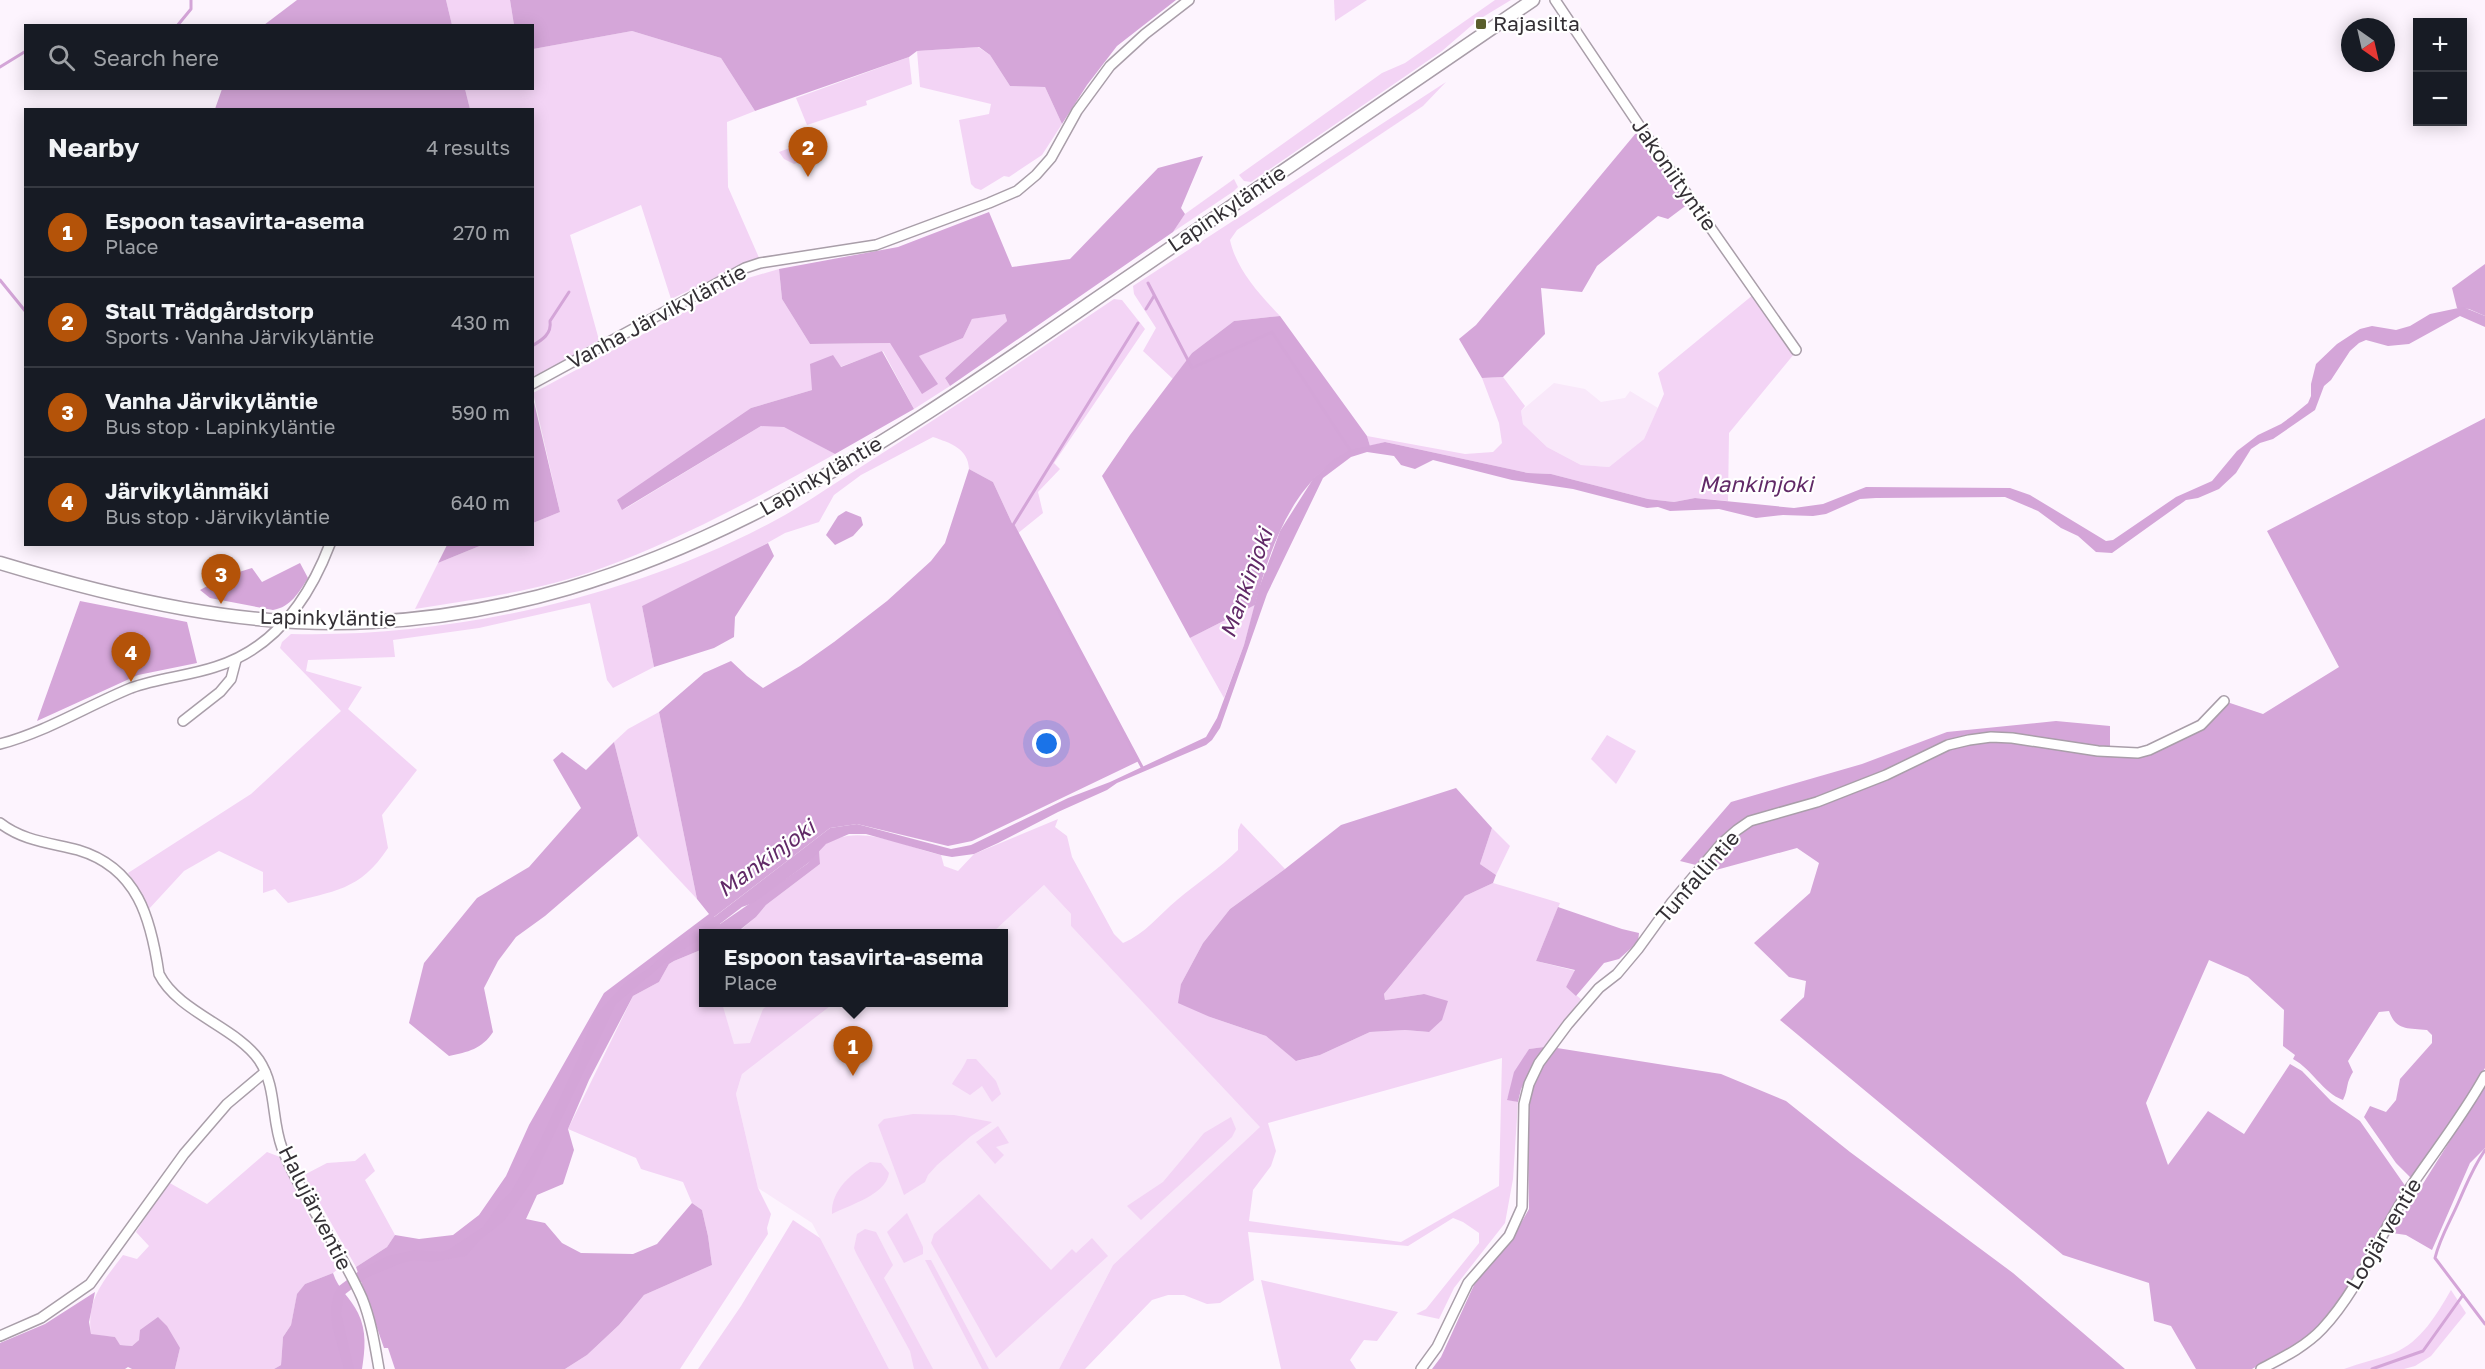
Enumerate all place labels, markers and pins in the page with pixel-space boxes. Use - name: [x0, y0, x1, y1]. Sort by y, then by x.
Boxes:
- place label: Rajasilta: [1493, 10, 1580, 36]
- marker: Rajasilta: [1474, 17, 1488, 31]
- pin: 2: [788, 128, 828, 177]
- pin: 3: [202, 554, 240, 604]
- pin: 4: [112, 632, 150, 682]
- pin: 1: [834, 1026, 872, 1076]

